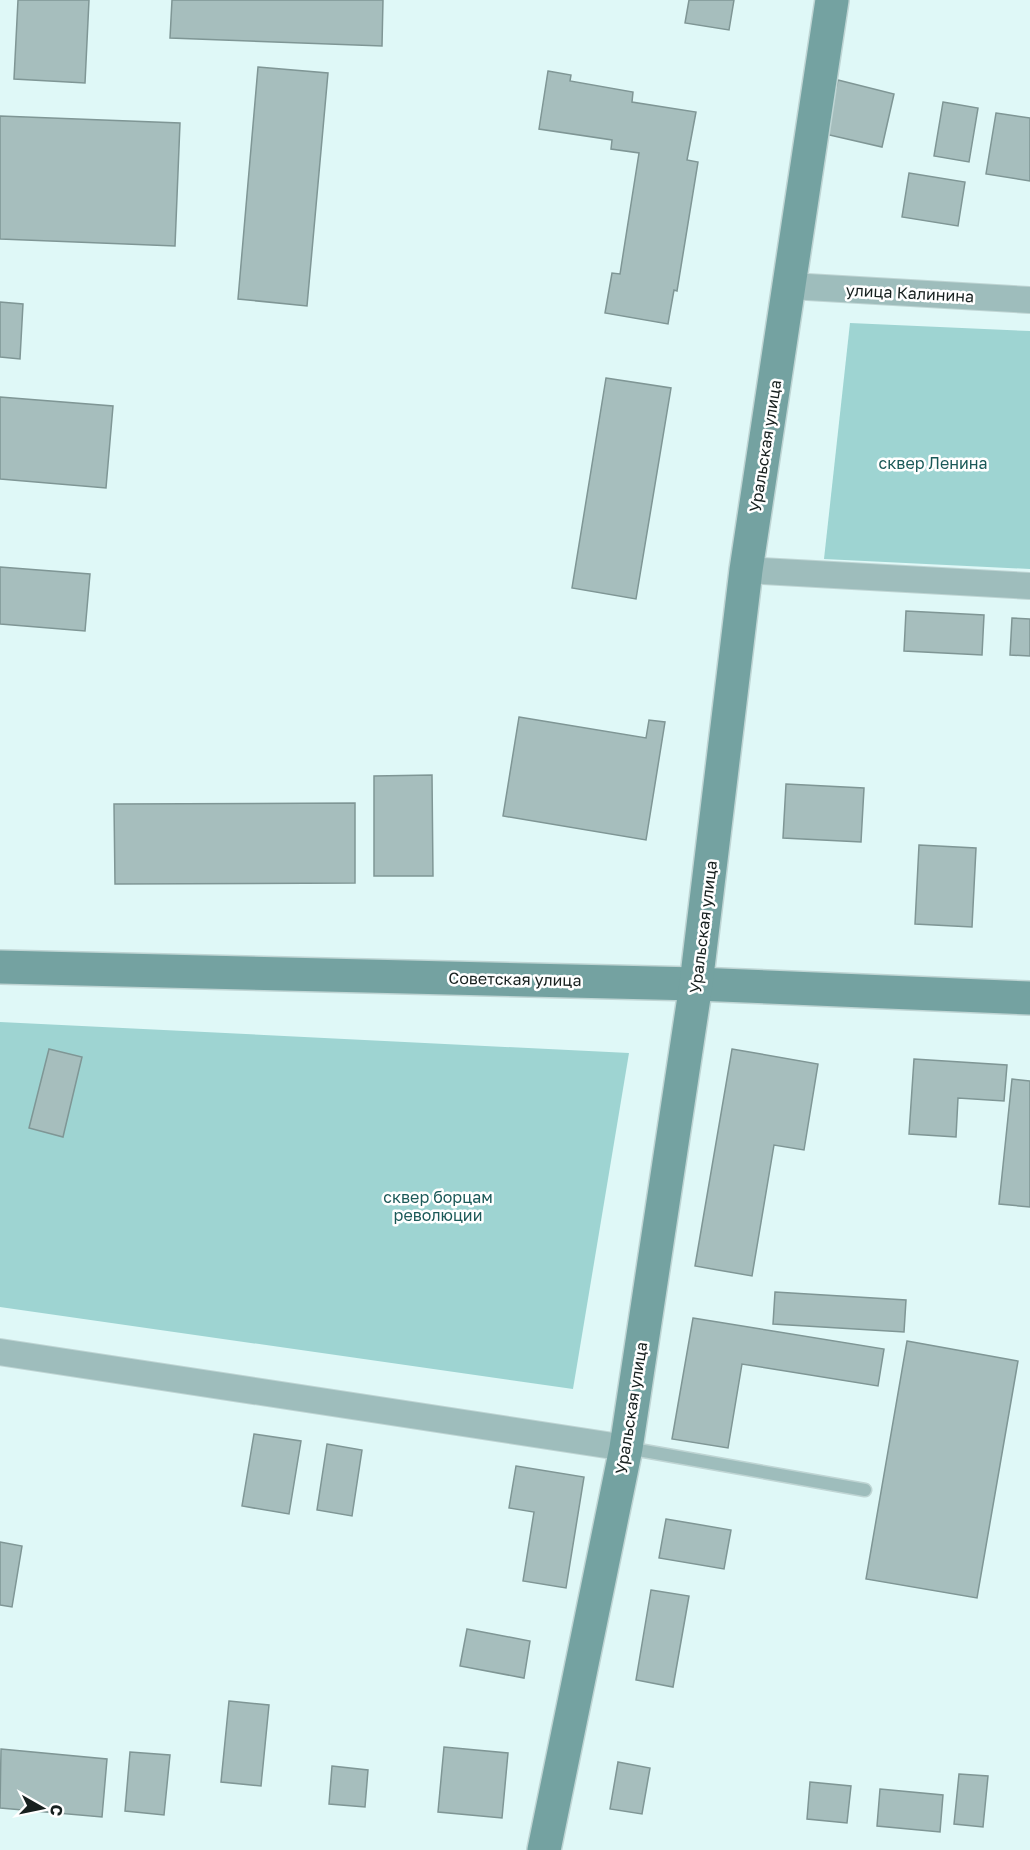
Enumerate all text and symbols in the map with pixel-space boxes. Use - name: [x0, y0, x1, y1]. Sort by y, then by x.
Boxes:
- street label: улица Калинина: [845, 280, 975, 306]
- street label: Уральская улица: [745, 378, 785, 514]
- park label: сквер Ленина: [878, 453, 988, 473]
- street label: Уральская улица: [685, 859, 721, 995]
- street label: Советская улица: [448, 968, 582, 990]
- park label: сквер борцам революции: [383, 1187, 493, 1225]
- street label: Уральская улица: [611, 1340, 651, 1476]
- north arrow: [12, 1778, 72, 1838]
- text: С: [46, 1803, 68, 1818]

